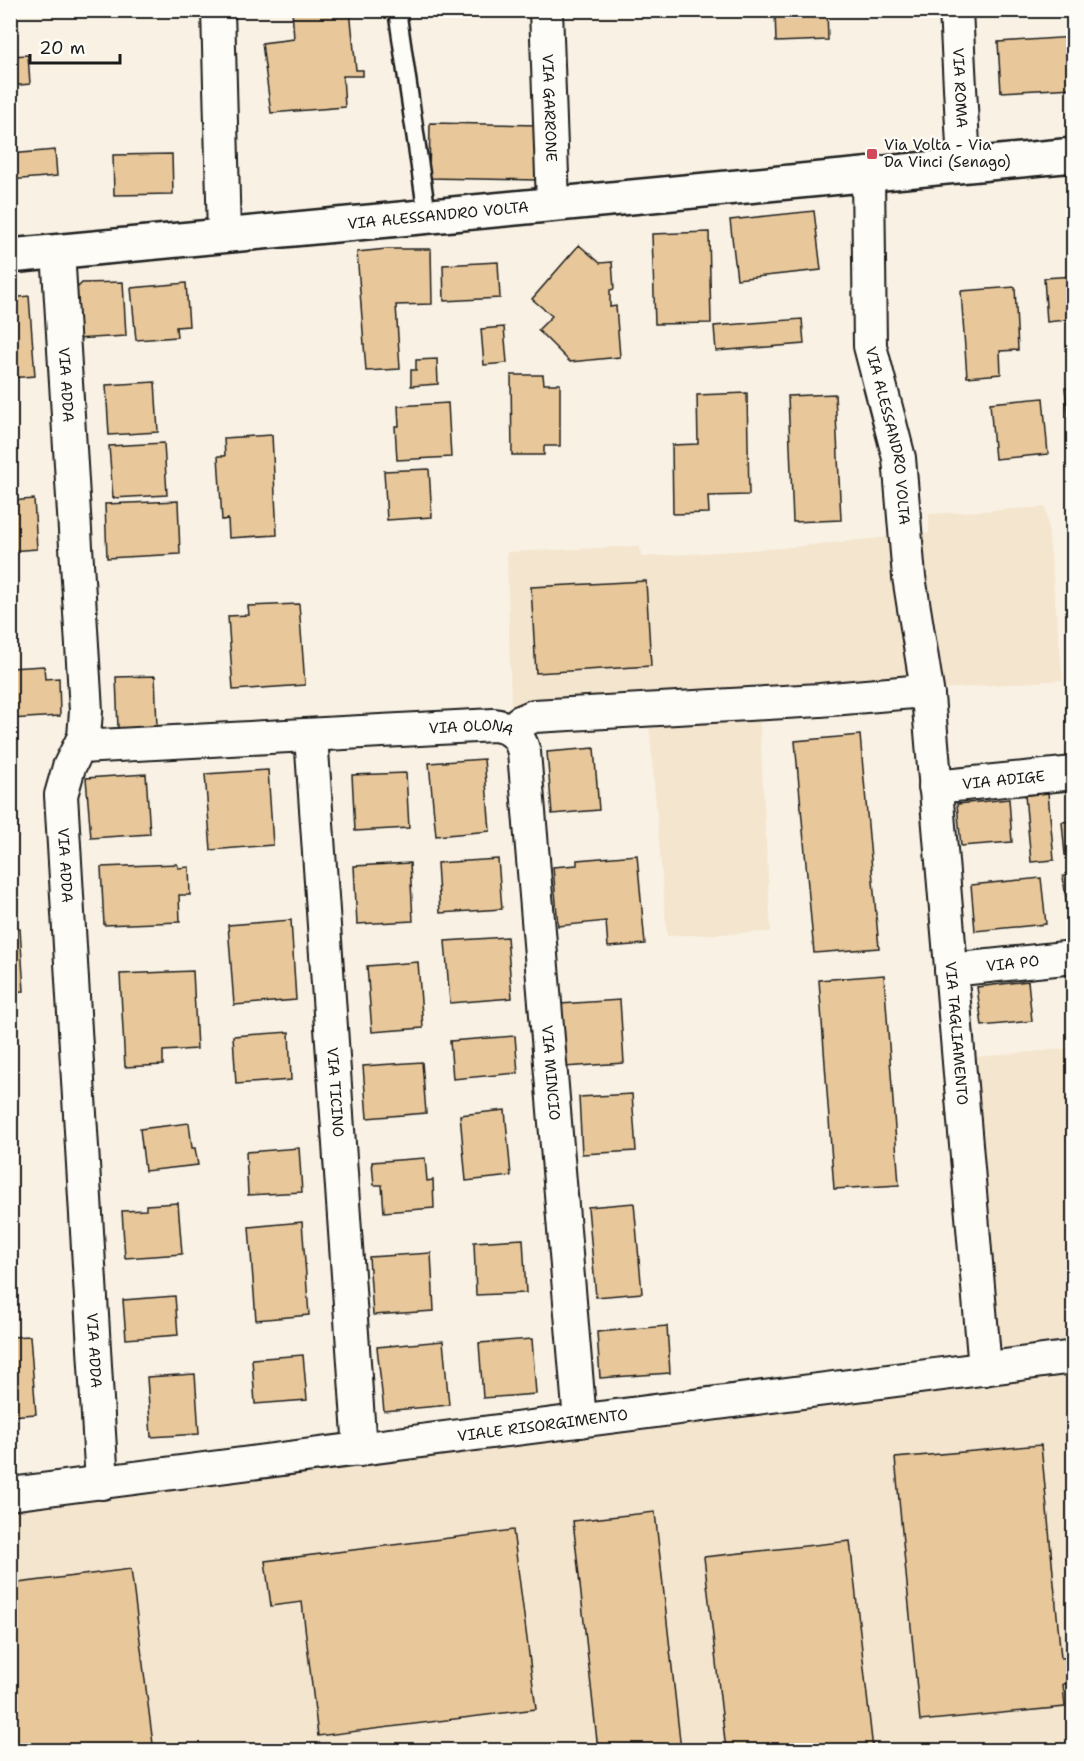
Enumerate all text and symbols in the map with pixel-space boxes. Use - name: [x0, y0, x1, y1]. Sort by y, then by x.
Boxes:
- scale bar: [30, 27, 120, 65]
- text: 20 m: [39, 36, 85, 60]
- street label: VIA ROMA: [948, 47, 972, 129]
- street label: VIA GARRONE: [538, 53, 562, 162]
- place label: Via Volta - Via Da Vinci (Senago): [884, 135, 1011, 172]
- marker: Via Volta - Via Da Vinci (Senago): [865, 147, 879, 161]
- street label: VIA ALESSANDRO VOLTA: [347, 197, 530, 234]
- street label: VIA ALESSANDRO VOLTA: [861, 344, 915, 526]
- street label: VIA ADDA: [54, 347, 78, 423]
- street label: VIA OLONA: [428, 715, 518, 741]
- street label: VIA ADIGE: [961, 766, 1046, 794]
- street label: VIA ADDA: [53, 827, 77, 904]
- street label: VIA PO: [985, 951, 1040, 976]
- street label: VIA TAGLIAMENTO: [941, 960, 973, 1106]
- street label: VIA MINCIO: [537, 1024, 565, 1121]
- street label: VIA TICINO: [322, 1046, 349, 1138]
- street label: VIA ADDA: [82, 1312, 106, 1389]
- street label: VIALE RISORGIMENTO: [456, 1405, 629, 1446]

